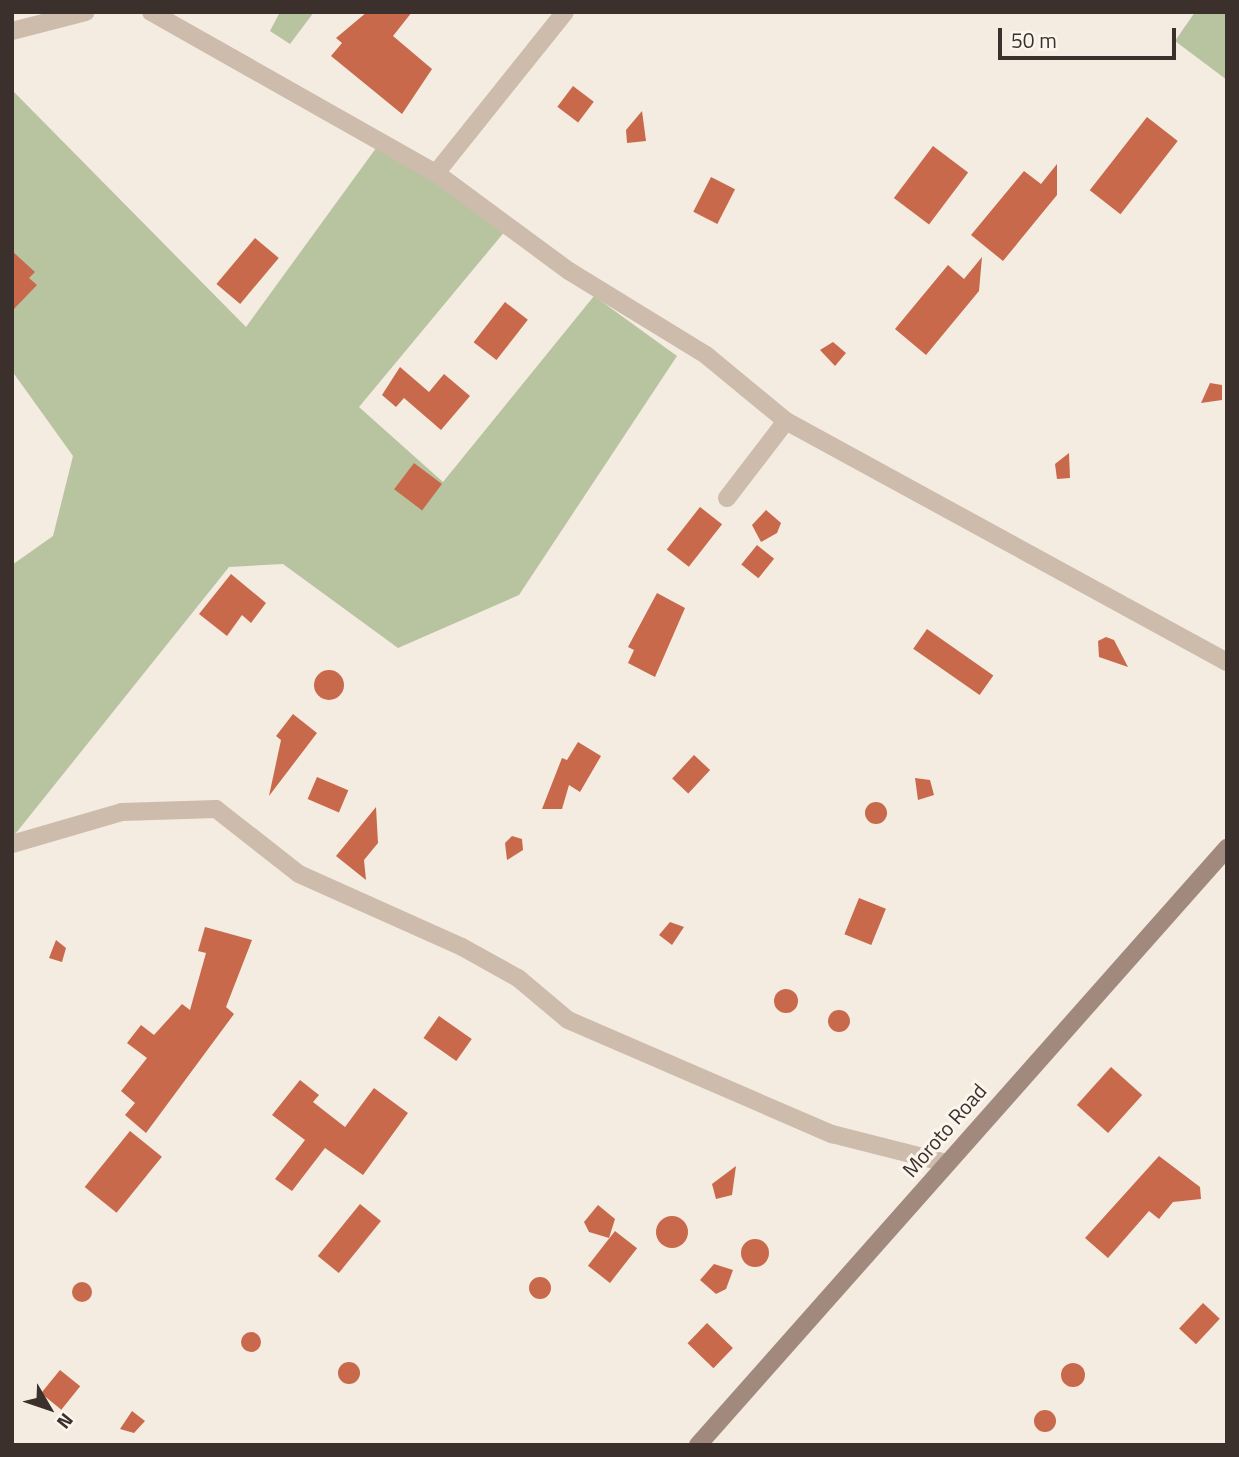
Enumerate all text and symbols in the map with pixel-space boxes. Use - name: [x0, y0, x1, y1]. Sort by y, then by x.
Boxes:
- scale bar: [1001, 14, 1180, 58]
- text: 50 m: [1011, 24, 1057, 56]
- street label: Moroto Road: [897, 1078, 991, 1182]
- north arrow: [14, 1373, 84, 1443]
- text: N: [50, 1407, 81, 1436]

